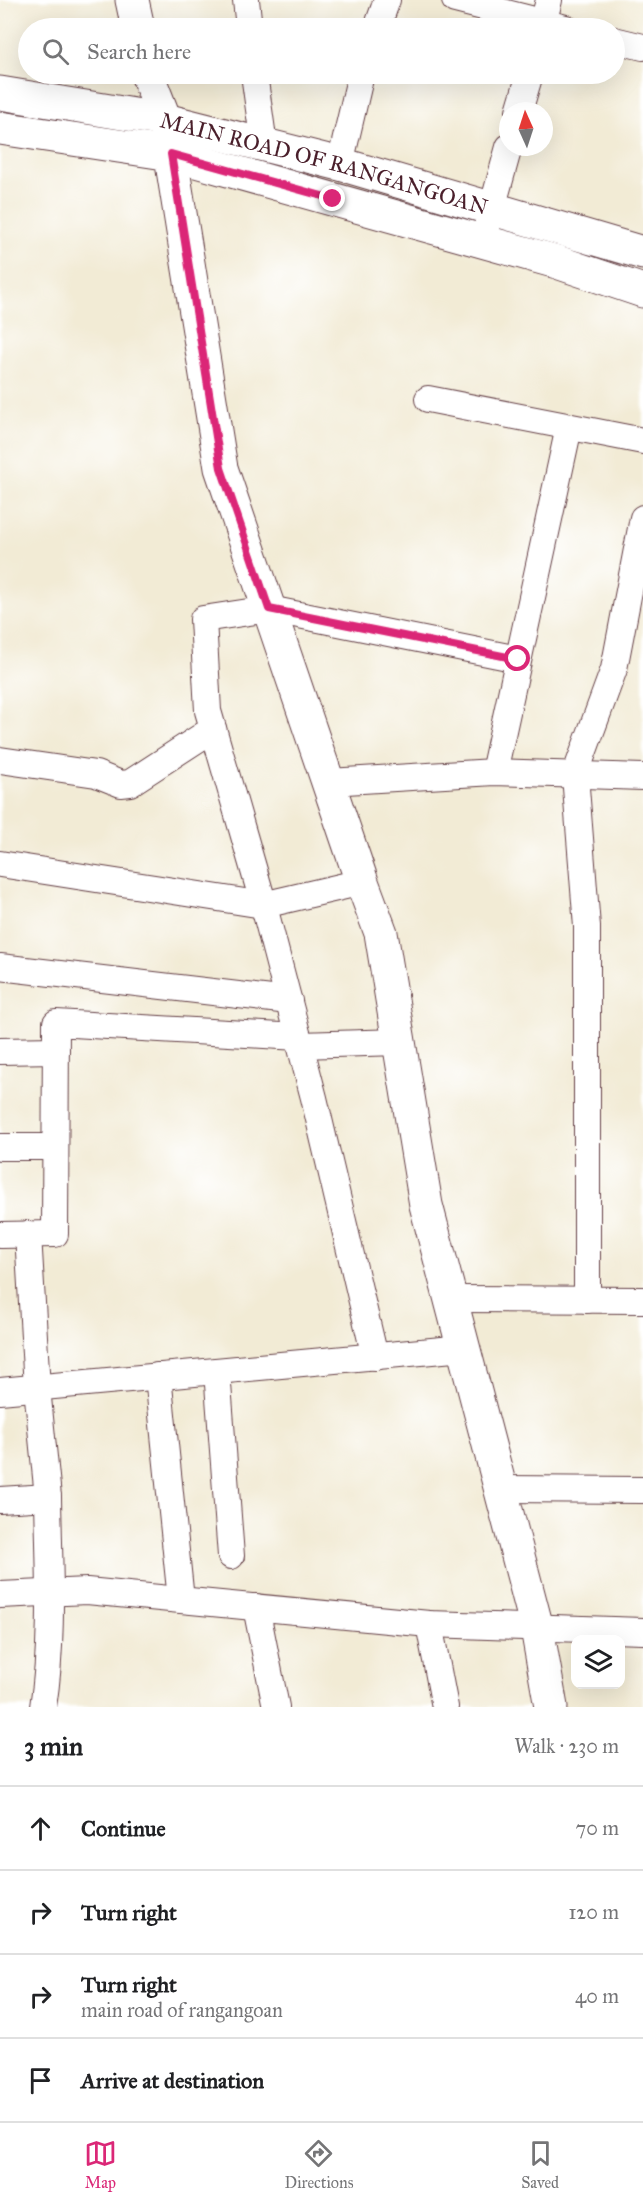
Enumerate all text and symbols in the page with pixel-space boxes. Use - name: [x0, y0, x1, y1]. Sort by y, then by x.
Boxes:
- search box: [18, 18, 625, 84]
- icon: search: [39, 35, 72, 68]
- text: Search here: [87, 38, 191, 65]
- north arrow: [499, 102, 553, 156]
- street label: MAIN ROAD OF RANGANGOAN: [157, 106, 491, 221]
- route end: [319, 185, 345, 211]
- route start: [504, 645, 530, 671]
- map controls: [571, 1635, 625, 1689]
- button: layers: [571, 1635, 625, 1689]
- text: 3 min: [24, 1730, 83, 1762]
- text: Walk · 230 m: [514, 1734, 619, 1758]
- icon: ahead: [24, 1812, 57, 1845]
- text: Continue: [81, 1815, 166, 1842]
- text: 70 m: [576, 1816, 619, 1840]
- icon: right: [24, 1896, 57, 1929]
- text: Turn right: [81, 1899, 177, 1926]
- text: 120 m: [568, 1900, 619, 1924]
- text: Turn right: [81, 1971, 177, 1998]
- icon: right: [24, 1980, 57, 2013]
- text: 40 m: [575, 1984, 619, 2008]
- text: main road of rangangoan: [81, 1998, 283, 2022]
- icon: arrive: [24, 2064, 57, 2097]
- text: Arrive at destination: [81, 2067, 264, 2094]
- tab: Map: [84, 2137, 117, 2192]
- tab: Directions: [285, 2137, 353, 2192]
- tab: Saved: [521, 2137, 559, 2192]

